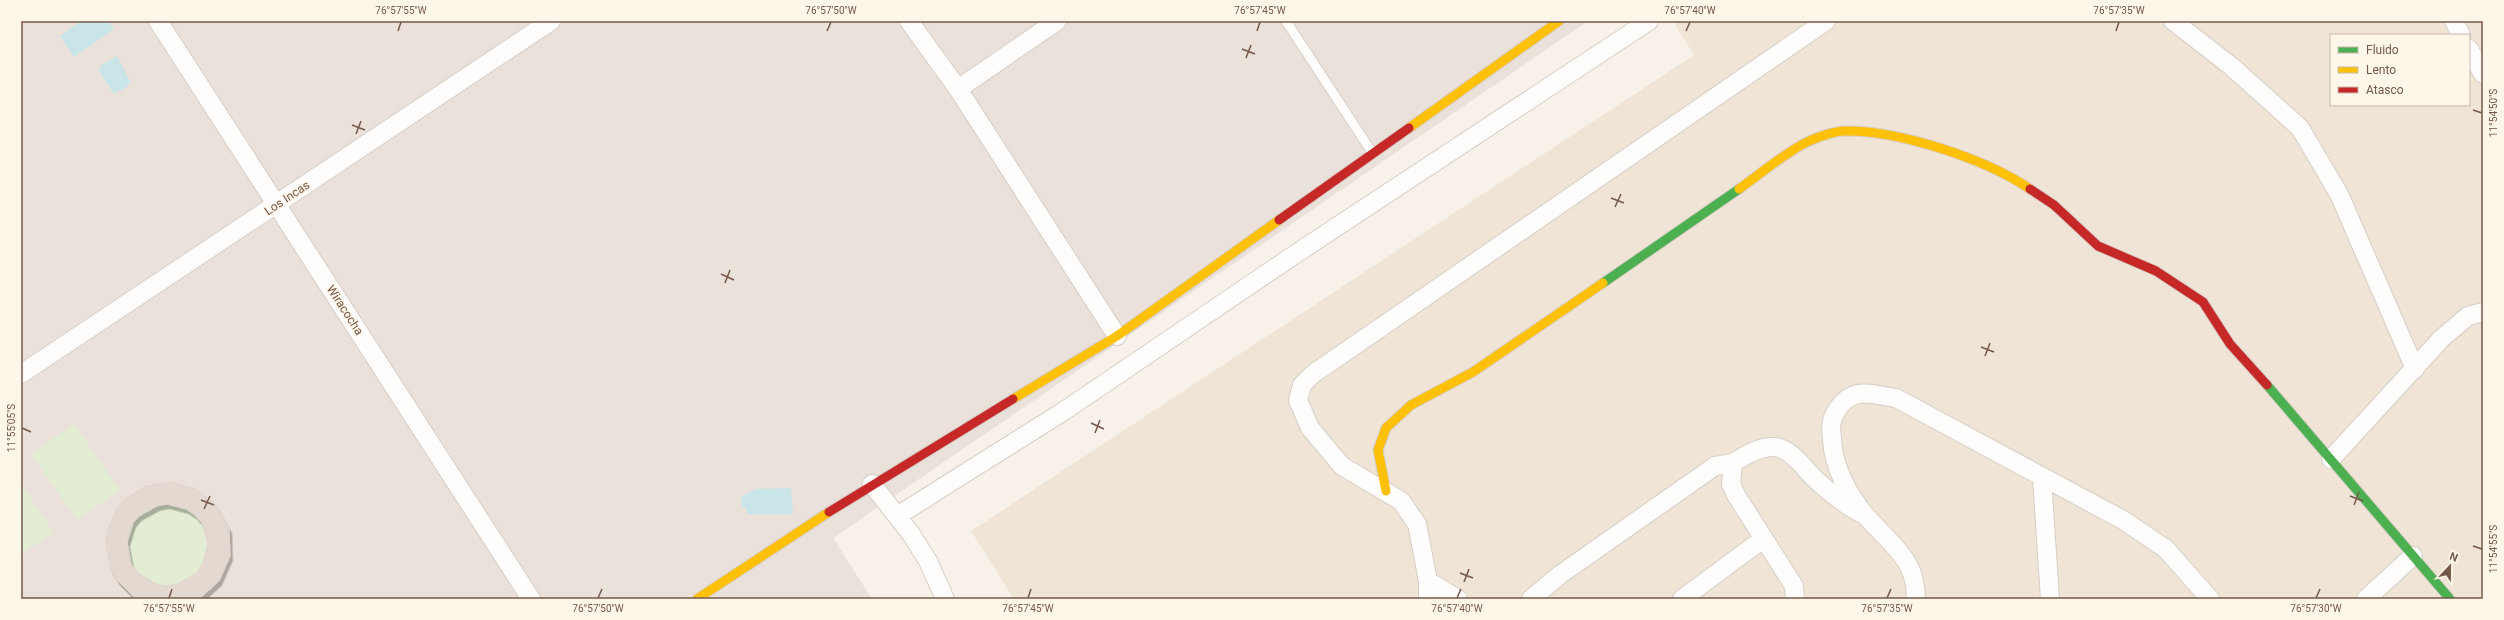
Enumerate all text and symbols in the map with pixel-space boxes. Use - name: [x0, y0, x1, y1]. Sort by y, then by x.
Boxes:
- text: 76°57'55"W: [375, 5, 427, 16]
- text: 76°57'50"W: [805, 5, 857, 16]
- text: 76°57'45"W: [1234, 5, 1286, 16]
- text: 76°57'40"W: [1664, 5, 1716, 16]
- text: 76°57'35"W: [2093, 5, 2145, 16]
- legend: [2330, 34, 2470, 106]
- text: Fluido: [2366, 43, 2399, 57]
- text: Lento: [2366, 63, 2396, 77]
- text: Atasco: [2366, 83, 2404, 97]
- text: 11°54'50"S: [2488, 89, 2499, 137]
- street label: Los Incas: [262, 178, 312, 218]
- street label: Wiracocha: [324, 283, 366, 337]
- text: 11°55'05"S: [6, 404, 17, 452]
- text: 11°54'55"S: [2488, 525, 2499, 573]
- north arrow: [2430, 546, 2470, 586]
- text: N: [2448, 550, 2460, 565]
- text: 76°57'55"W: [143, 603, 195, 614]
- text: 76°57'50"W: [572, 603, 624, 614]
- text: 76°57'45"W: [1002, 603, 1054, 614]
- text: 76°57'40"W: [1431, 603, 1483, 614]
- text: 76°57'35"W: [1861, 603, 1913, 614]
- text: 76°57'30"W: [2290, 603, 2342, 614]

